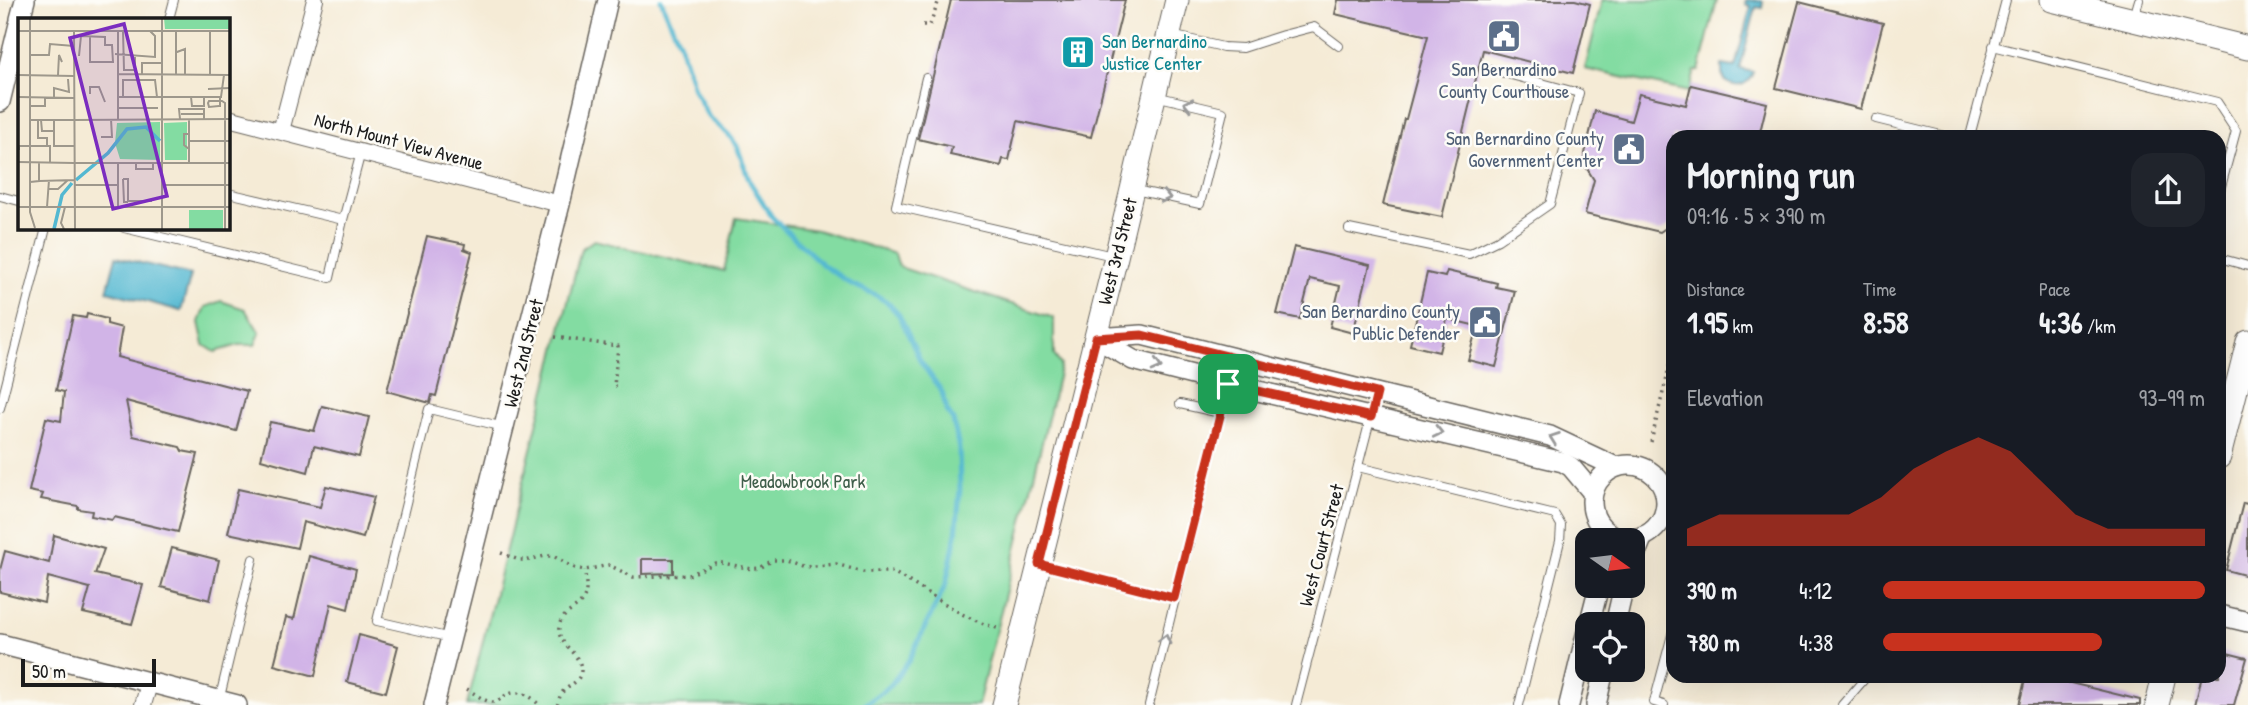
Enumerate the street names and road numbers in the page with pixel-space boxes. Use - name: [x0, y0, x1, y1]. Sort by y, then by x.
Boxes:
- street label: North Mount View Avenue: [312, 106, 487, 176]
- street label: West 3rd Street: [1091, 194, 1143, 307]
- street label: West 2nd Street: [497, 296, 549, 410]
- street label: West Court Street: [1292, 481, 1350, 609]

